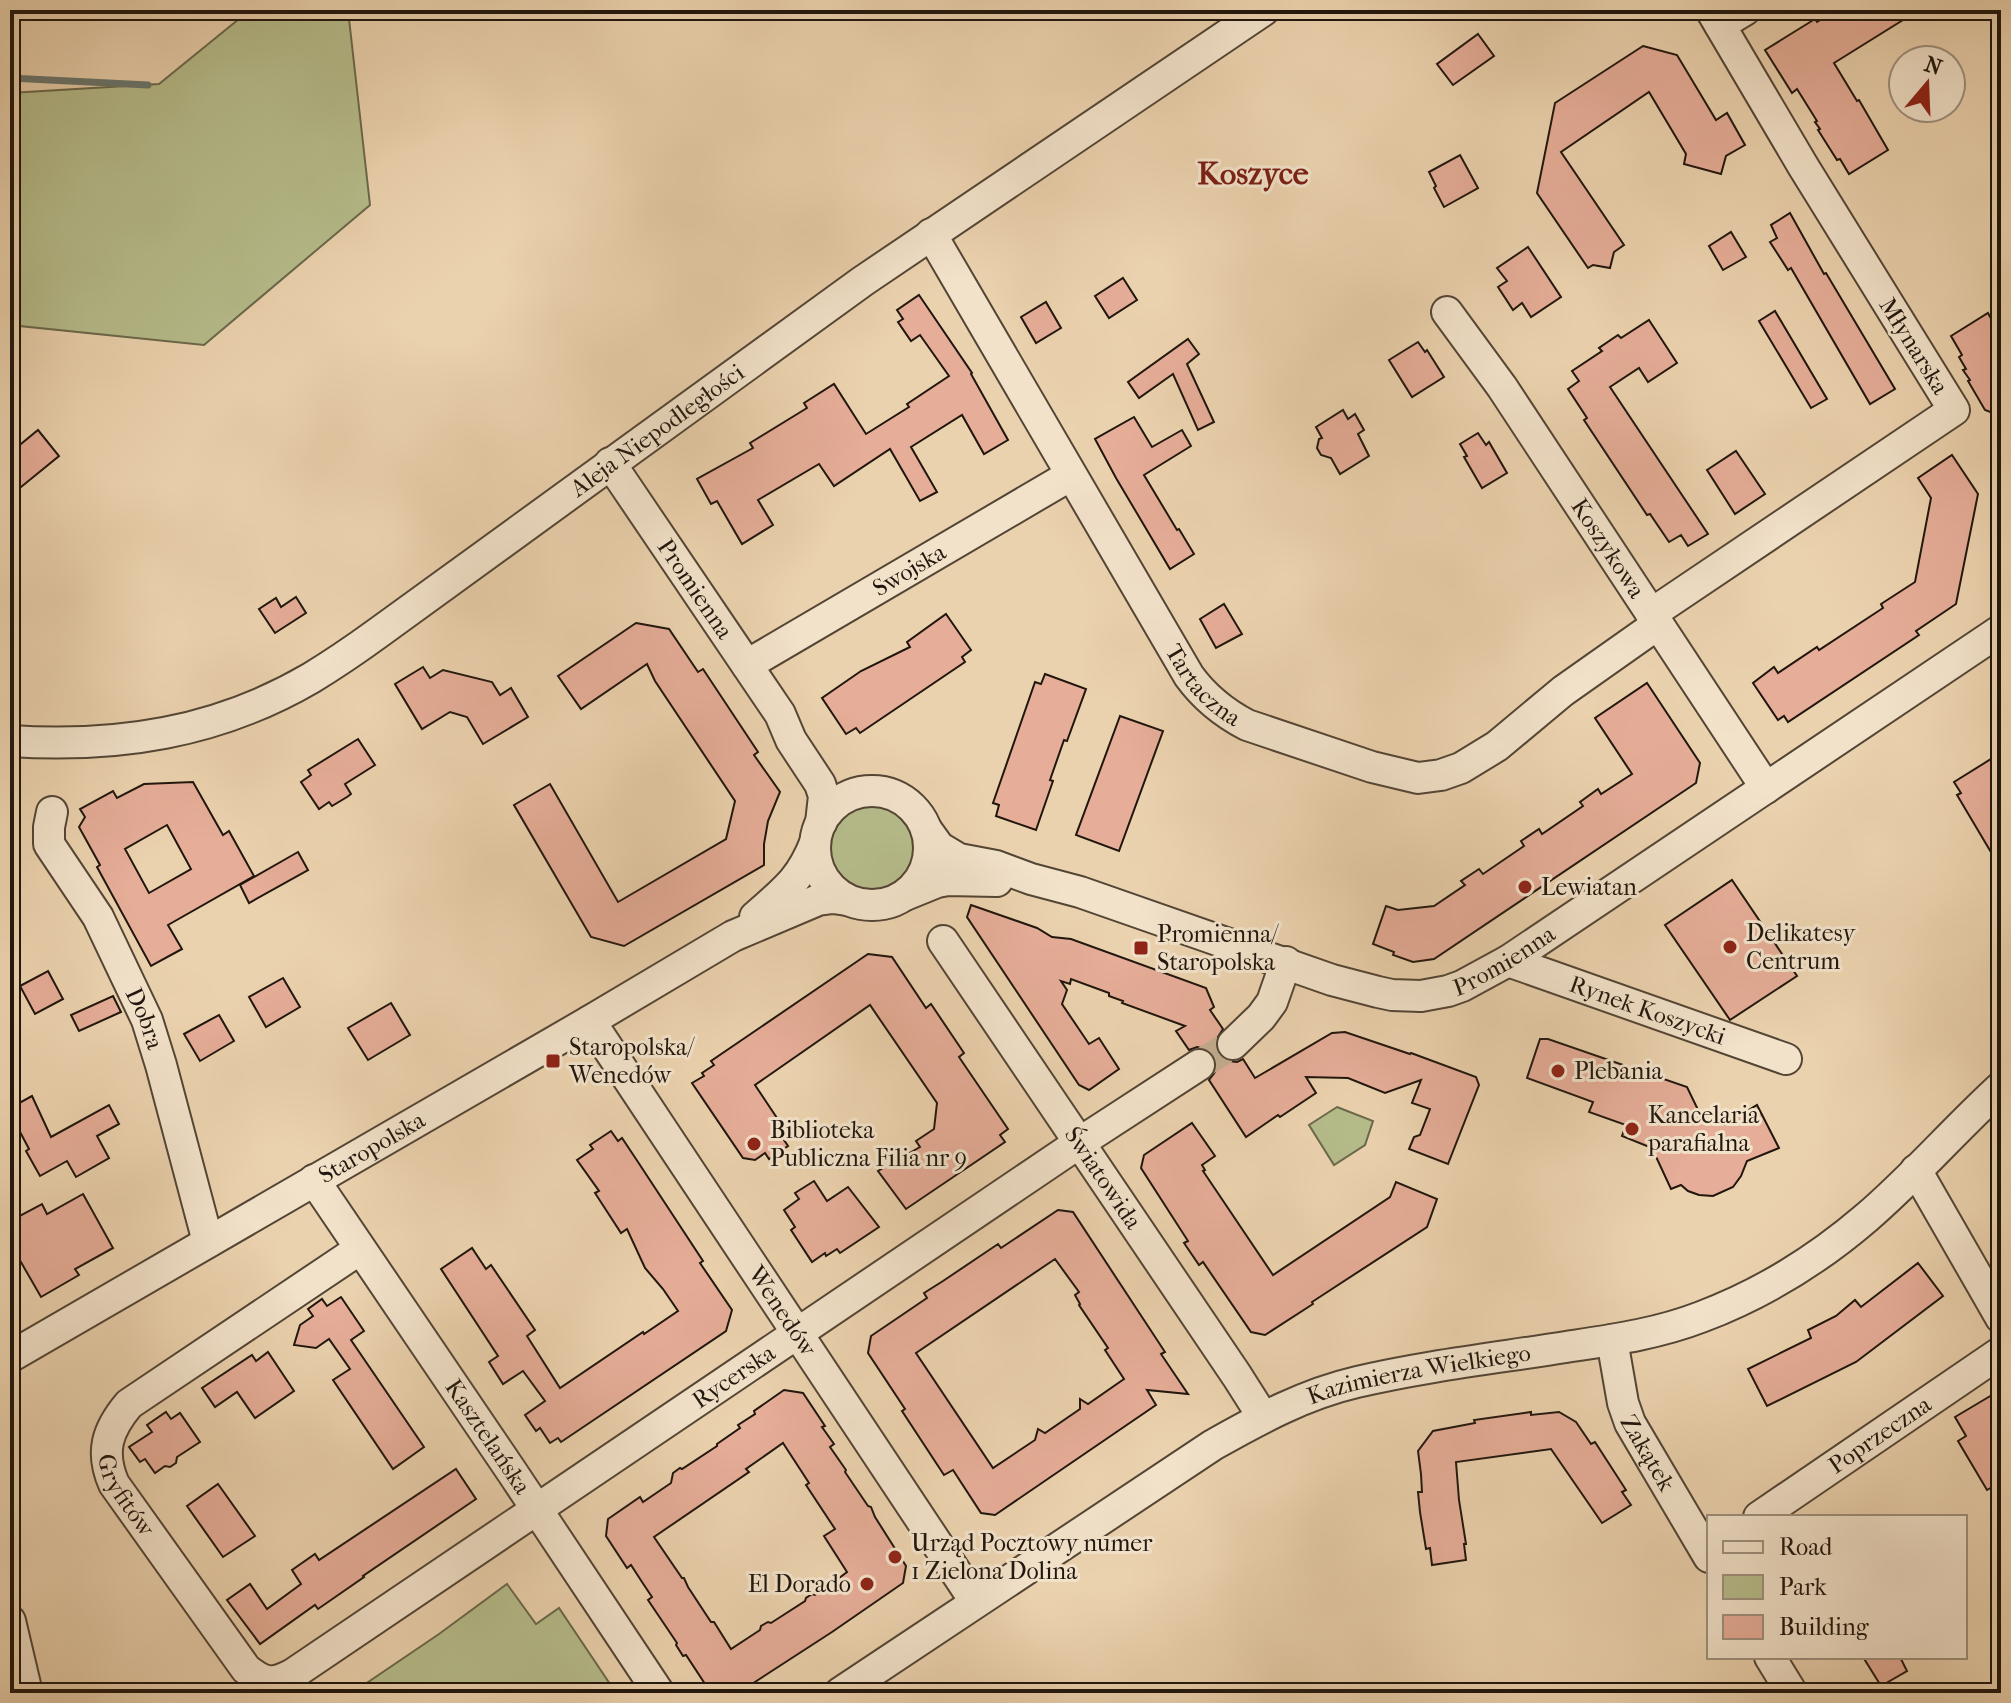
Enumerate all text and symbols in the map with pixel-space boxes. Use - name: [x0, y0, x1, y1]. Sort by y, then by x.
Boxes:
- north arrow: [1887, 44, 1967, 124]
- text: N: [1921, 51, 1946, 81]
- district label: Koszyce: [1197, 155, 1309, 192]
- street label: Młynarska: [1873, 293, 1955, 400]
- street label: Aleja Niepodległości: [564, 358, 749, 503]
- street label: Koszykowa: [1565, 493, 1652, 604]
- street label: Promienna: [652, 534, 739, 645]
- street label: Swojska: [868, 537, 951, 602]
- street label: Tartaczna: [1159, 639, 1247, 733]
- place label: Lewiatan: [1541, 873, 1637, 901]
- marker: Lewiatan: [1516, 878, 1534, 896]
- street label: Promienna: [1449, 919, 1561, 1002]
- place label: Delikatesy Centrum: [1746, 919, 1856, 975]
- place label: Promienna/ Staropolska: [1157, 920, 1279, 976]
- marker: Delikatesy Centrum: [1721, 938, 1739, 956]
- marker: Promienna/ Staropolska: [1132, 939, 1150, 957]
- street label: Rynek Koszycki: [1566, 970, 1729, 1051]
- street label: Dobra: [120, 983, 169, 1053]
- place label: Staropolska/ Wenedów: [568, 1033, 695, 1089]
- marker: Staropolska/ Wenedów: [544, 1052, 562, 1070]
- place label: Plebania: [1574, 1057, 1663, 1085]
- marker: Plebania: [1549, 1062, 1567, 1080]
- place label: Kancelaria parafialna: [1647, 1101, 1760, 1157]
- street label: Staropolska: [314, 1105, 431, 1189]
- place label: Biblioteka Publiczna Filia nr 9: [770, 1116, 967, 1172]
- marker: Kancelaria parafialna: [1623, 1120, 1641, 1138]
- street label: Światowida: [1059, 1121, 1148, 1235]
- marker: Biblioteka Publiczna Filia nr 9: [745, 1135, 763, 1153]
- street label: Wenedów: [742, 1260, 823, 1362]
- street label: Rycerska: [687, 1338, 781, 1414]
- street label: Kazimierza Wielkiego: [1303, 1339, 1532, 1410]
- street label: Kasztelańska: [439, 1374, 537, 1500]
- street label: Poprzeczna: [1823, 1389, 1937, 1480]
- street label: Zakątek: [1614, 1410, 1681, 1497]
- street label: Gryfitów: [92, 1452, 161, 1542]
- legend: [1707, 1515, 1967, 1659]
- place label: Urząd Pocztowy numer 1 Zielona Dolina: [911, 1529, 1153, 1585]
- text: Road: [1779, 1533, 1833, 1561]
- marker: Urząd Pocztowy numer 1 Zielona Dolina: [886, 1548, 904, 1566]
- place label: El Dorado: [748, 1570, 851, 1598]
- text: Park: [1779, 1573, 1827, 1601]
- marker: El Dorado: [858, 1575, 876, 1593]
- text: Building: [1779, 1613, 1870, 1641]

